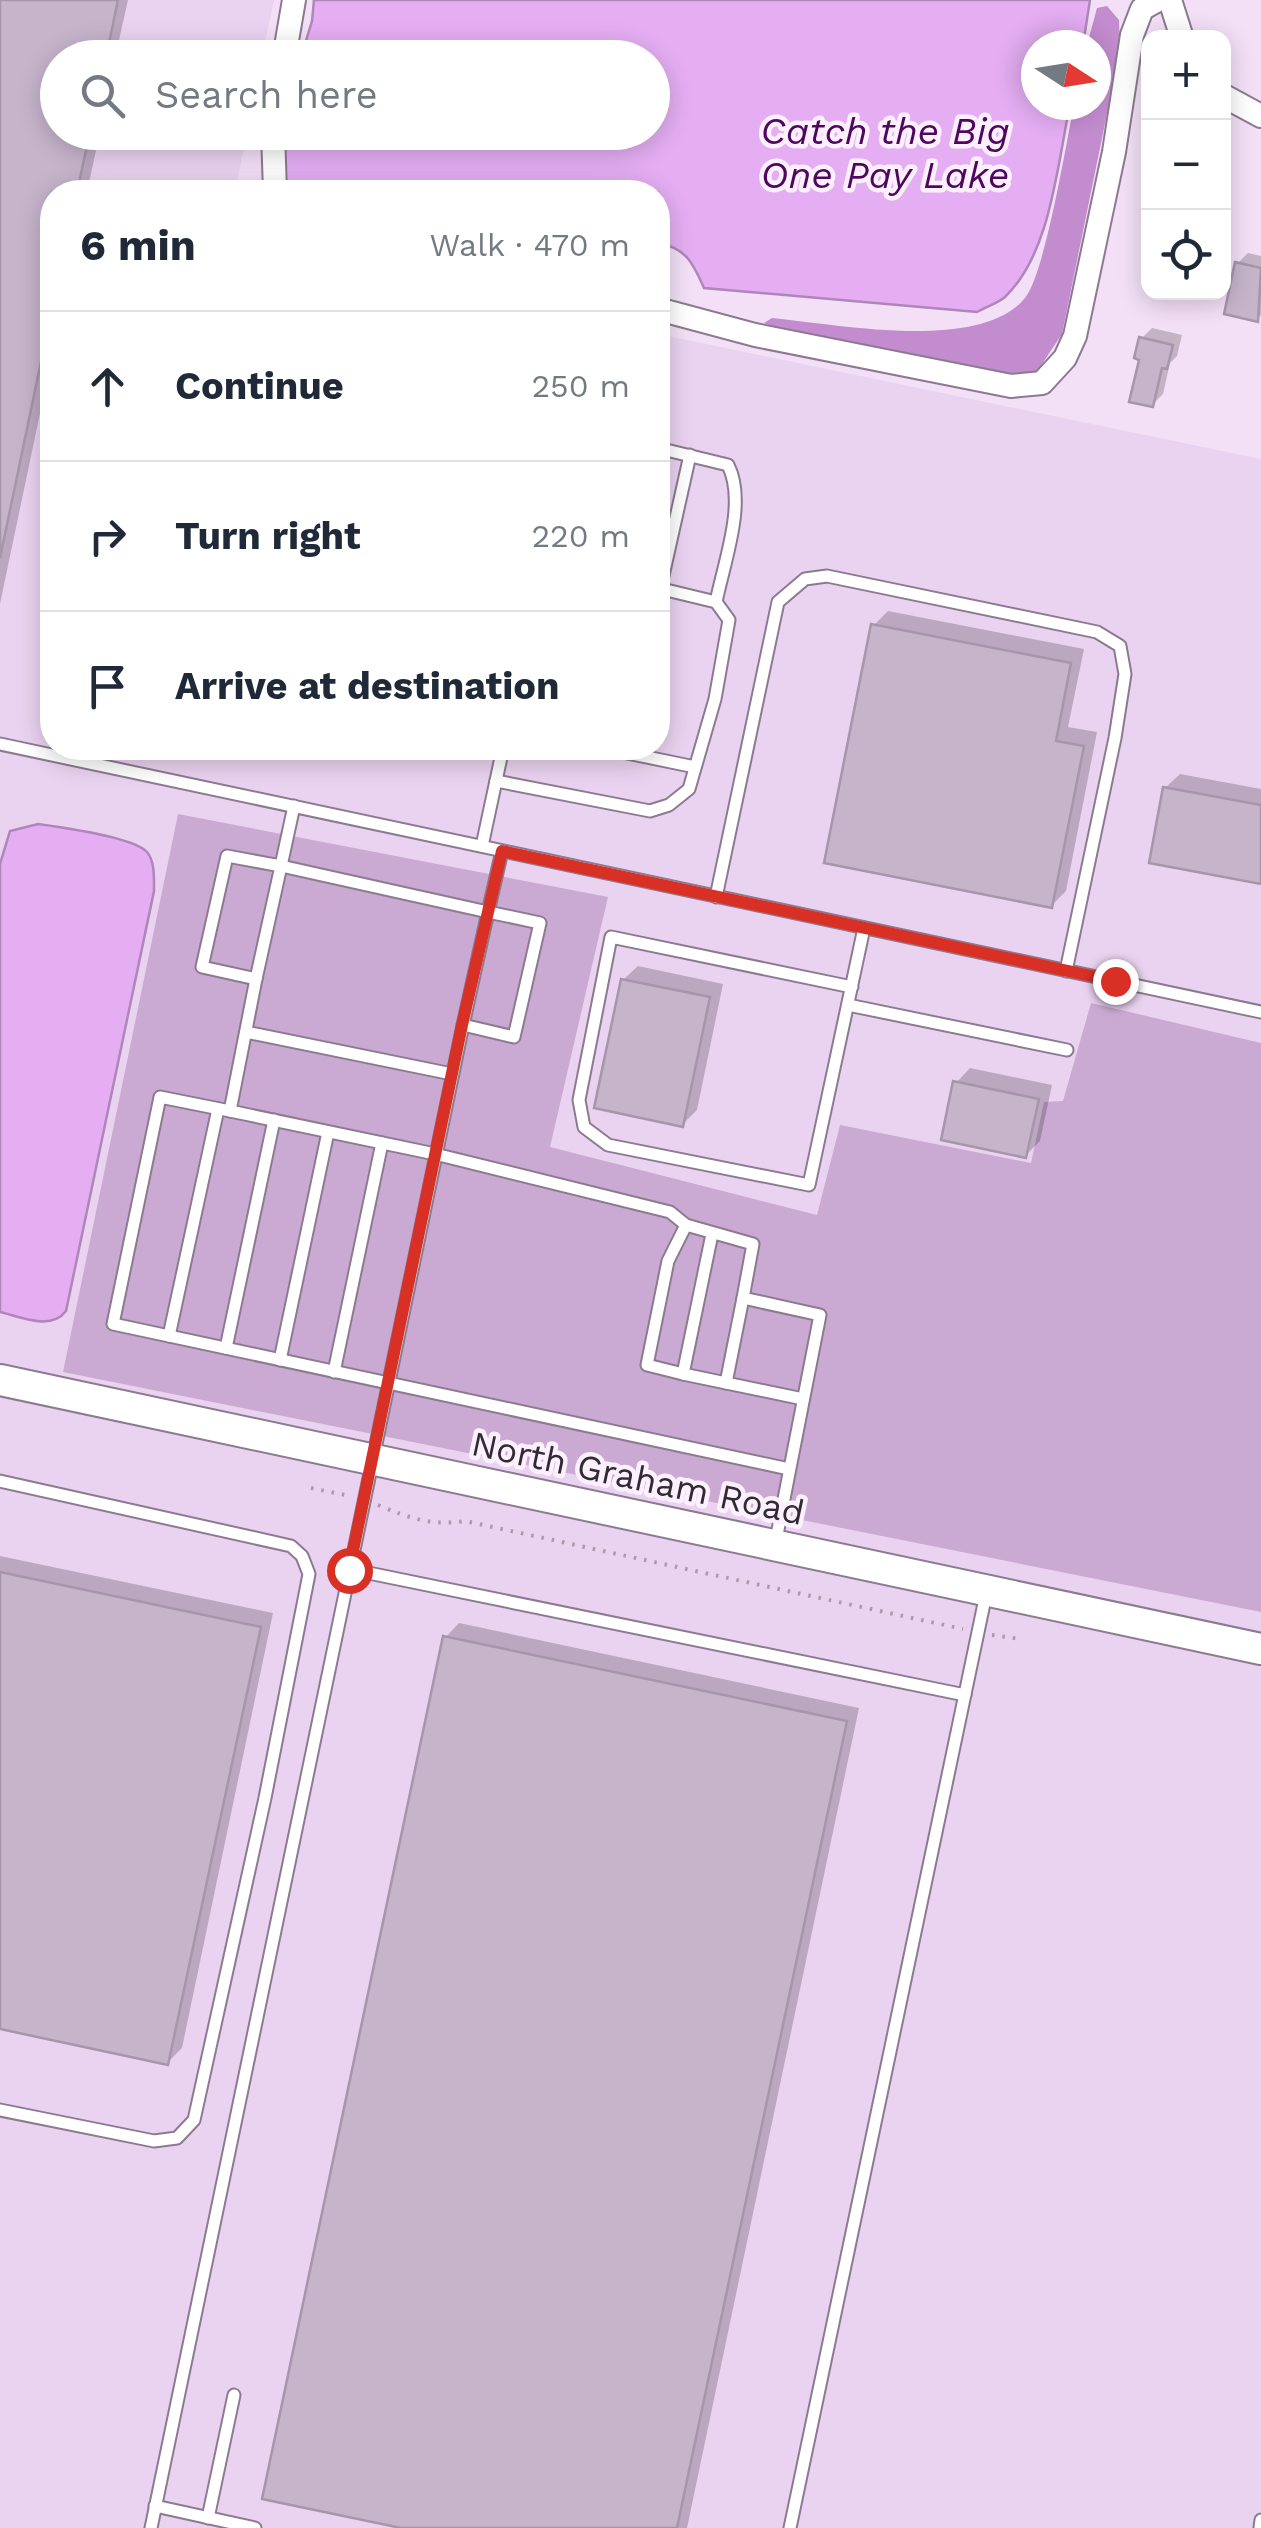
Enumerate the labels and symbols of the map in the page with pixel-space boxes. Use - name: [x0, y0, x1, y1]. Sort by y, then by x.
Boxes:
- north arrow: [1021, 30, 1111, 120]
- water label: Catch the Big One Pay Lake: [760, 109, 1010, 197]
- route end: [1093, 959, 1139, 1005]
- street label: North Graham Road: [468, 1422, 808, 1534]
- route start: [327, 1548, 373, 1594]

